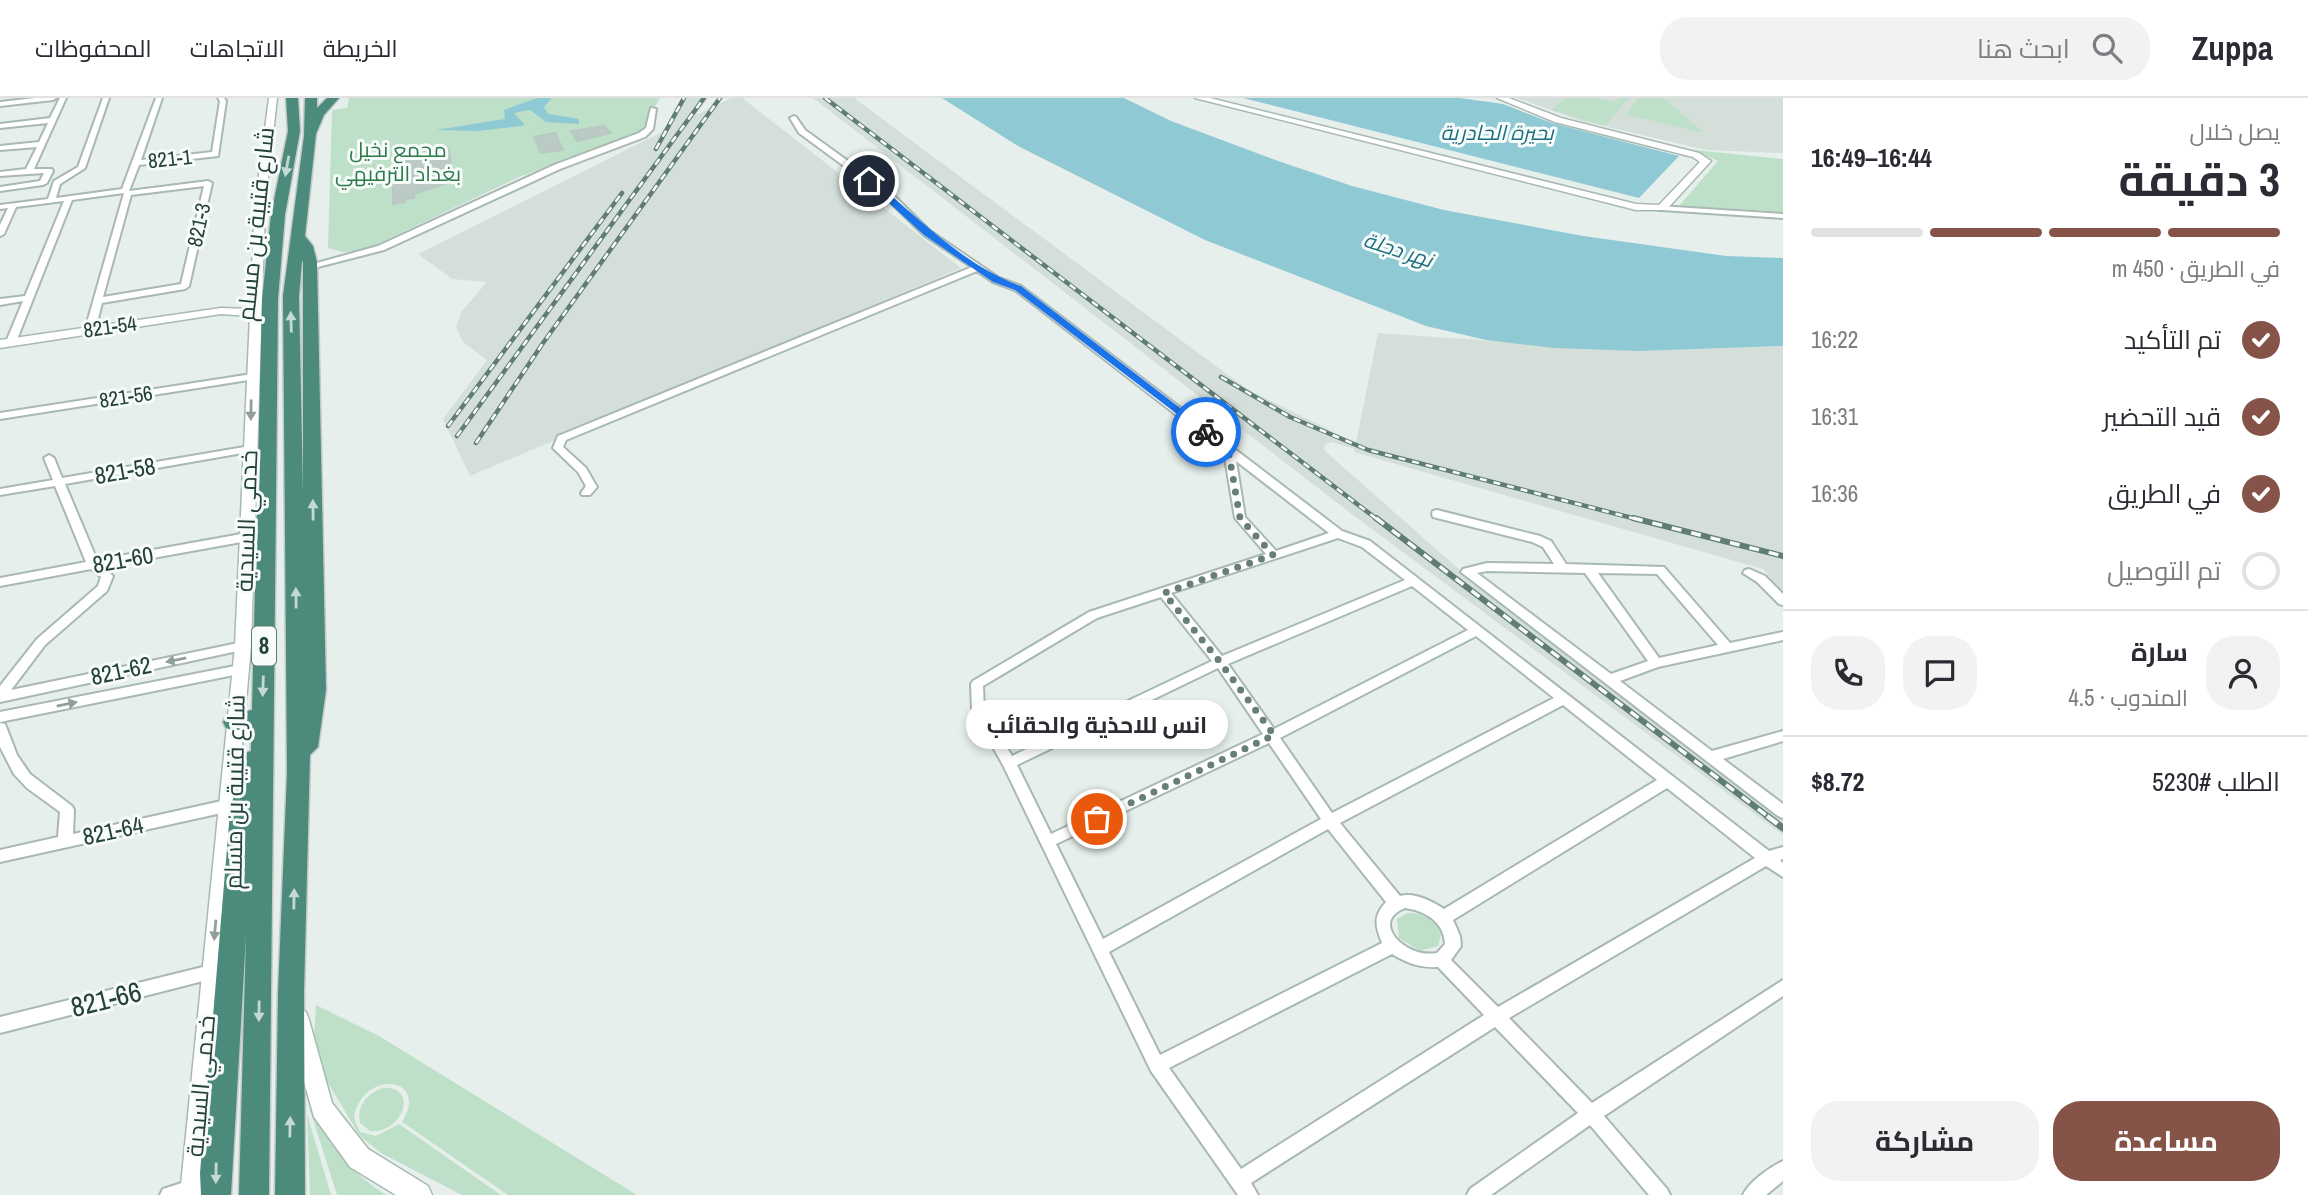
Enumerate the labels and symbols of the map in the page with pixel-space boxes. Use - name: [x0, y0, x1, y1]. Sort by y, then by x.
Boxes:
- water label: بحيرة الجادرية: [1440, 118, 1555, 147]
- street label: شارع قتيبة بن مسلم: [229, 125, 282, 323]
- park label: مجمع نخيل بغداد الترفيهي: [335, 135, 461, 190]
- street label: 821-1: [147, 142, 194, 175]
- pin: [839, 151, 899, 211]
- one-way arrow: [282, 155, 293, 177]
- street label: 821-3: [180, 200, 217, 249]
- water label: نهر دجلة: [1360, 225, 1439, 275]
- street label: 821-54: [81, 308, 139, 345]
- one-way arrow: [286, 311, 297, 333]
- street label: 821-56: [97, 378, 155, 415]
- courier: [1171, 397, 1241, 467]
- one-way arrow: [245, 399, 257, 421]
- street label: 821-58: [92, 449, 158, 491]
- street label: خدمي السيدية: [228, 449, 268, 593]
- one-way arrow: [307, 499, 319, 521]
- street label: 821-60: [90, 538, 156, 580]
- one-way arrow: [290, 587, 301, 609]
- road number: 8: [252, 626, 276, 666]
- street label: 821-62: [87, 648, 154, 692]
- one-way arrow: [165, 654, 187, 665]
- one-way arrow: [257, 675, 268, 697]
- street label: شارع قتيبة بن مسلم: [216, 694, 253, 890]
- one-way arrow: [56, 698, 78, 709]
- callout: انس للاحذية والحقائب: [966, 700, 1228, 749]
- pin: [1067, 789, 1127, 849]
- street label: 821-64: [79, 808, 146, 852]
- one-way arrow: [288, 888, 300, 910]
- one-way arrow: [209, 919, 220, 941]
- street label: 821-66: [67, 972, 145, 1026]
- one-way arrow: [253, 1000, 265, 1022]
- street label: خدمي السيدية: [178, 1014, 226, 1158]
- one-way arrow: [285, 1116, 296, 1138]
- one-way arrow: [210, 1162, 222, 1184]

